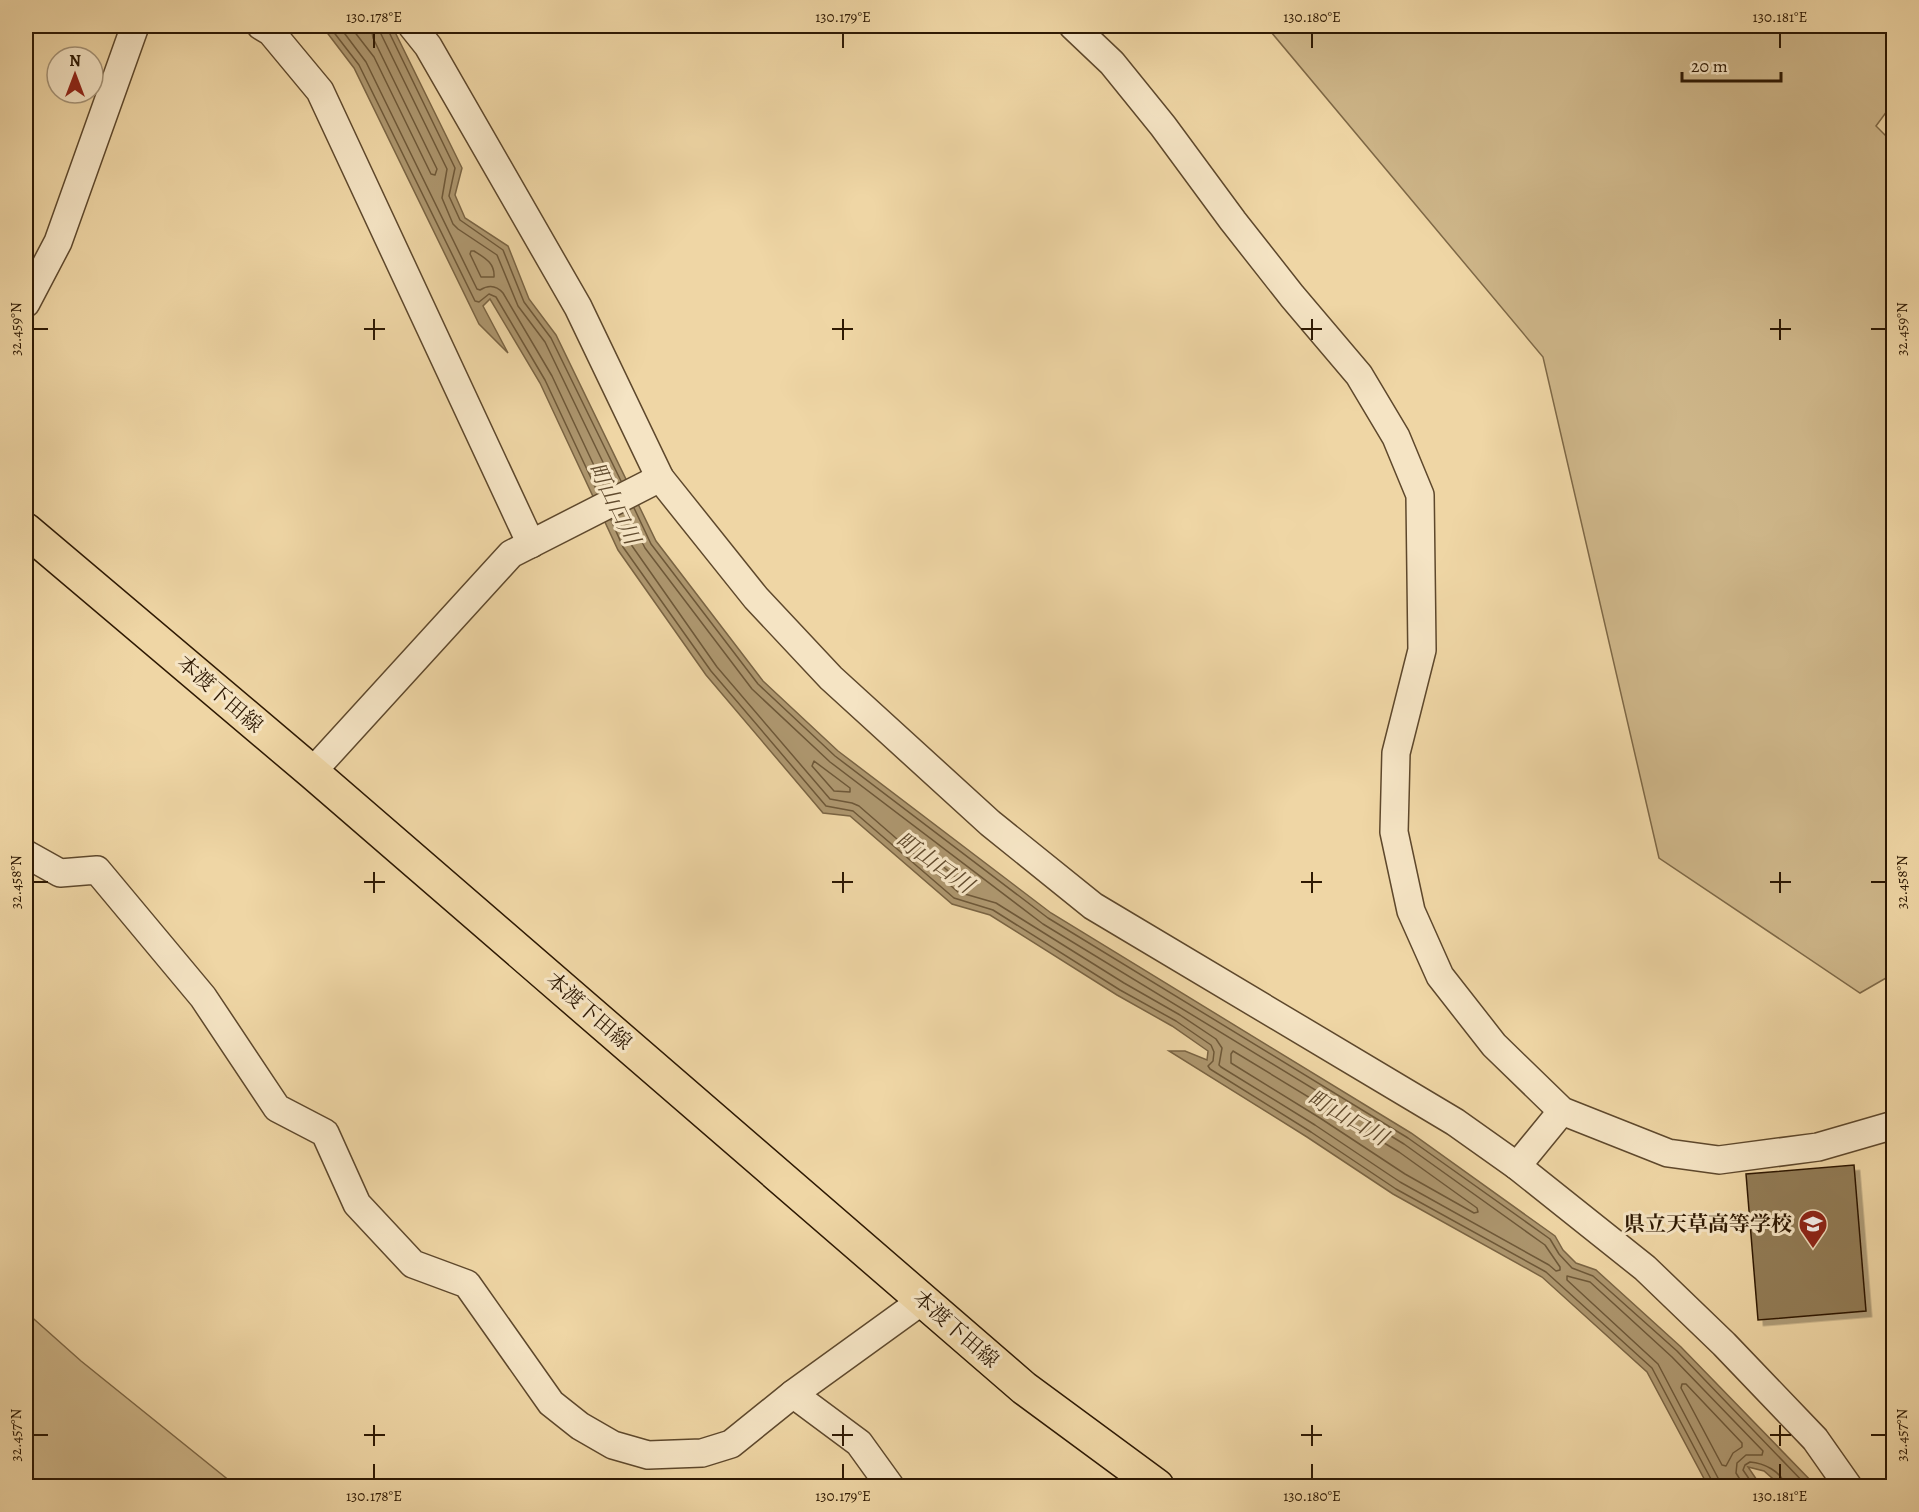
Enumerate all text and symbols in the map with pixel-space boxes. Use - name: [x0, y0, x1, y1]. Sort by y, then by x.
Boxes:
- text: 130.178°E: [346, 7, 402, 27]
- text: 130.179°E: [815, 7, 871, 27]
- text: 130.180°E: [1283, 7, 1341, 27]
- text: 130.181°E: [1753, 7, 1807, 27]
- north arrow: [45, 45, 105, 105]
- scale bar: [1682, 45, 1781, 83]
- text: N: [69, 50, 81, 72]
- text: 20 m: [1691, 54, 1728, 78]
- text: 32.459°N: [6, 302, 26, 356]
- text: 32.459°N: [1892, 302, 1912, 356]
- water label: 町山口川: [581, 457, 648, 551]
- street label: 本渡下田線: [171, 649, 269, 739]
- water label: 町山口川: [890, 825, 981, 901]
- text: 32.458°N: [6, 855, 26, 909]
- text: 32.458°N: [1892, 855, 1912, 909]
- street label: 本渡下田線: [540, 966, 638, 1056]
- water label: 町山口川: [1302, 1083, 1395, 1154]
- school or university icon: 県立天草高等学校: [1797, 1208, 1829, 1250]
- place label: 県立天草高等学校: [1624, 1210, 1792, 1238]
- street label: 本渡下田線: [907, 1284, 1005, 1374]
- text: 32.457°N: [6, 1408, 26, 1461]
- text: 32.457°N: [1892, 1408, 1912, 1461]
- text: 130.178°E: [346, 1486, 402, 1506]
- text: 130.179°E: [815, 1486, 871, 1506]
- text: 130.180°E: [1283, 1486, 1341, 1506]
- text: 130.181°E: [1753, 1486, 1807, 1506]

